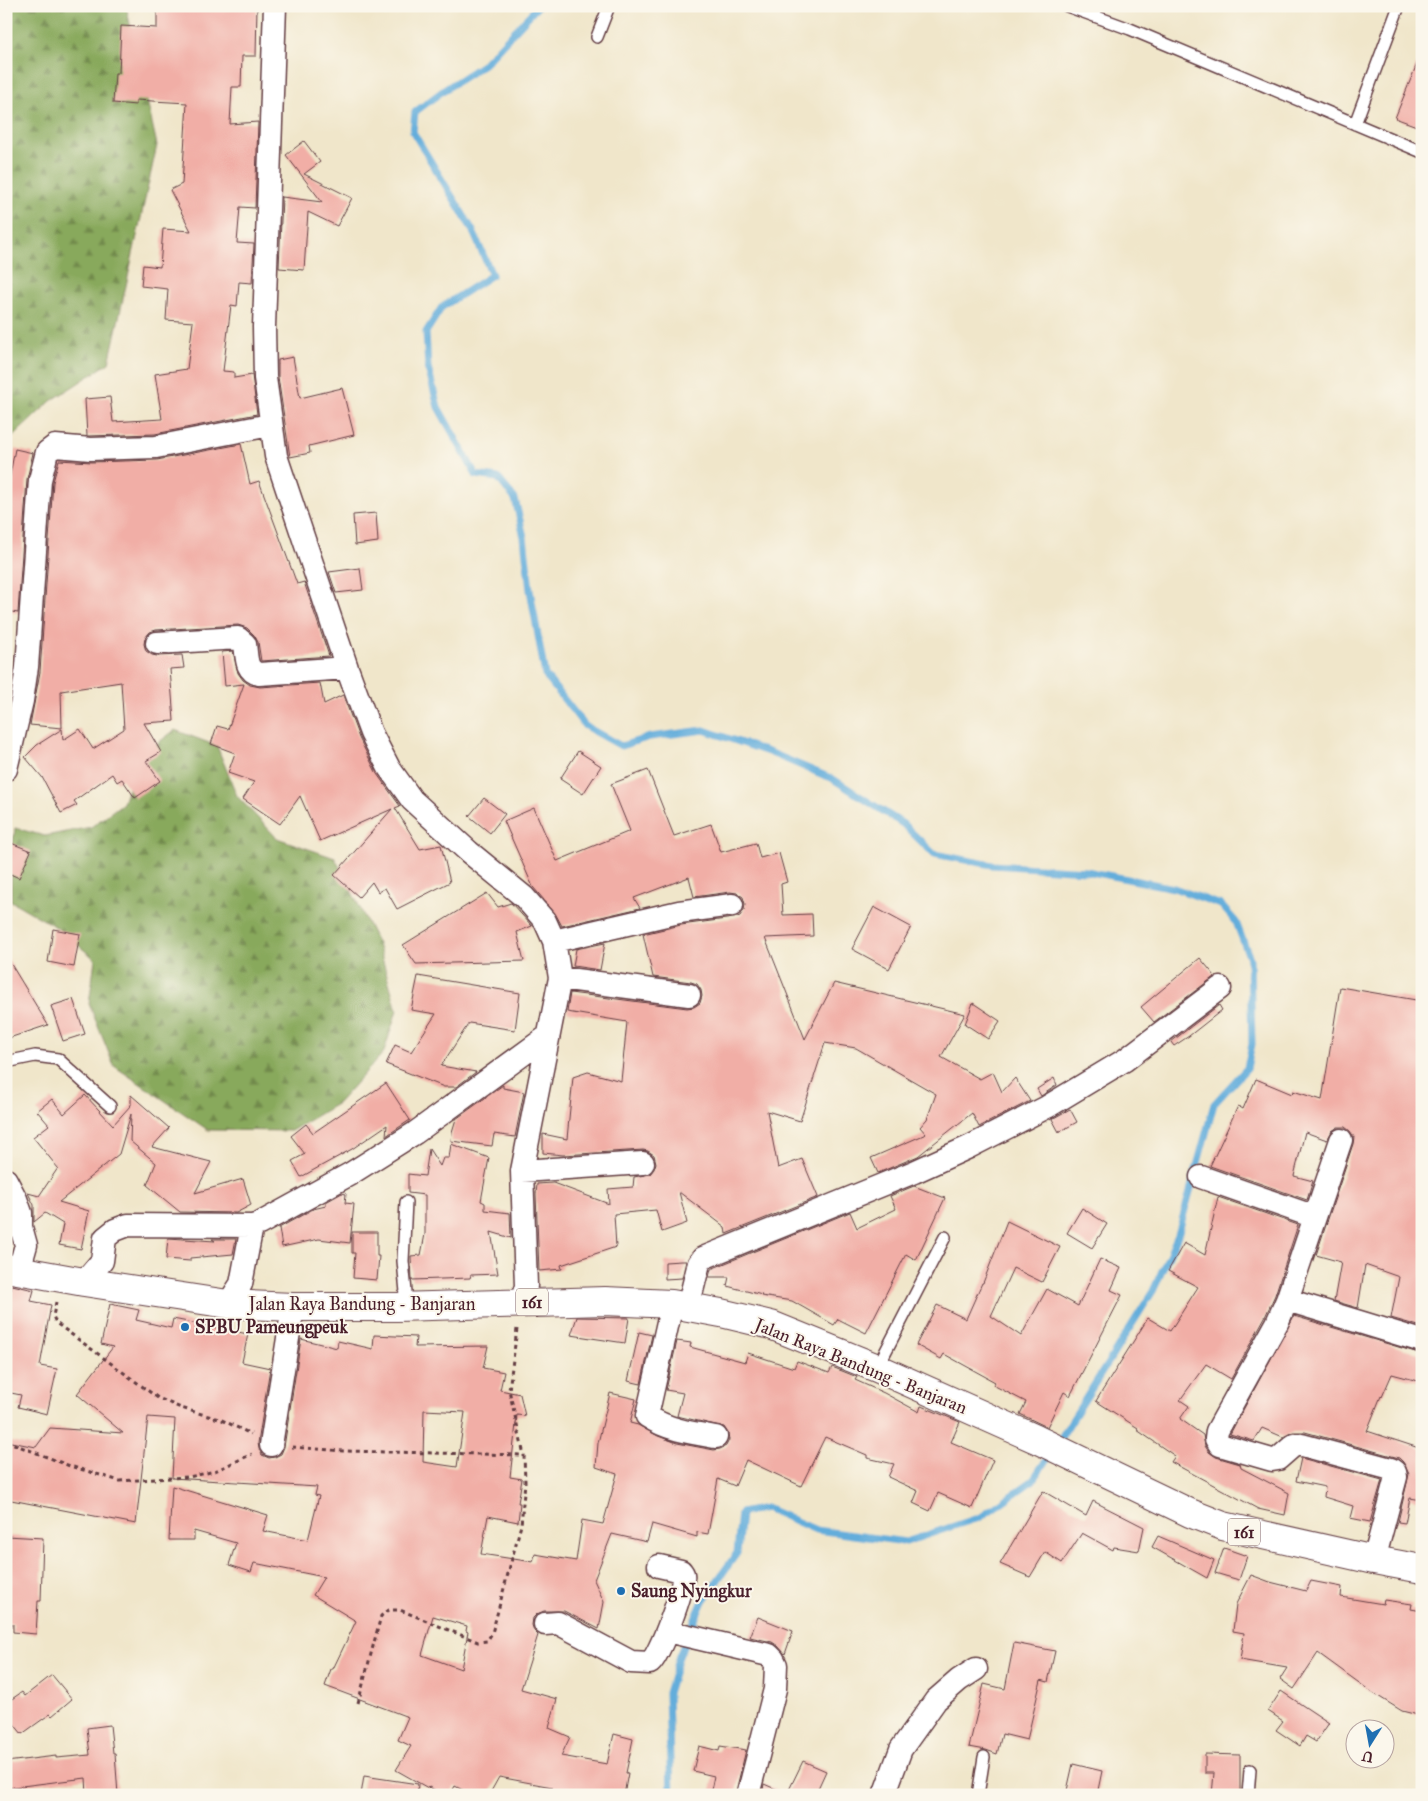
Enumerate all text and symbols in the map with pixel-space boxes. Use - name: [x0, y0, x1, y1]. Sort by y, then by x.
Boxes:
- road number: 161: [516, 1288, 548, 1315]
- street label: Jalan Raya Bandung - Banjaran: [247, 1293, 476, 1316]
- street label: Jalan Raya Bandung - Banjaran: [749, 1313, 971, 1420]
- place label: SPBU Pameungpeuk: [195, 1316, 348, 1339]
- marker: SPBU Pameungpeuk: [179, 1321, 191, 1333]
- road number: 161: [1228, 1518, 1260, 1545]
- place label: Saung Nyingkur: [631, 1580, 753, 1603]
- marker: Saung Nyingkur: [615, 1585, 627, 1597]
- north arrow: [1346, 1718, 1396, 1768]
- text: U: [1360, 1747, 1375, 1766]

